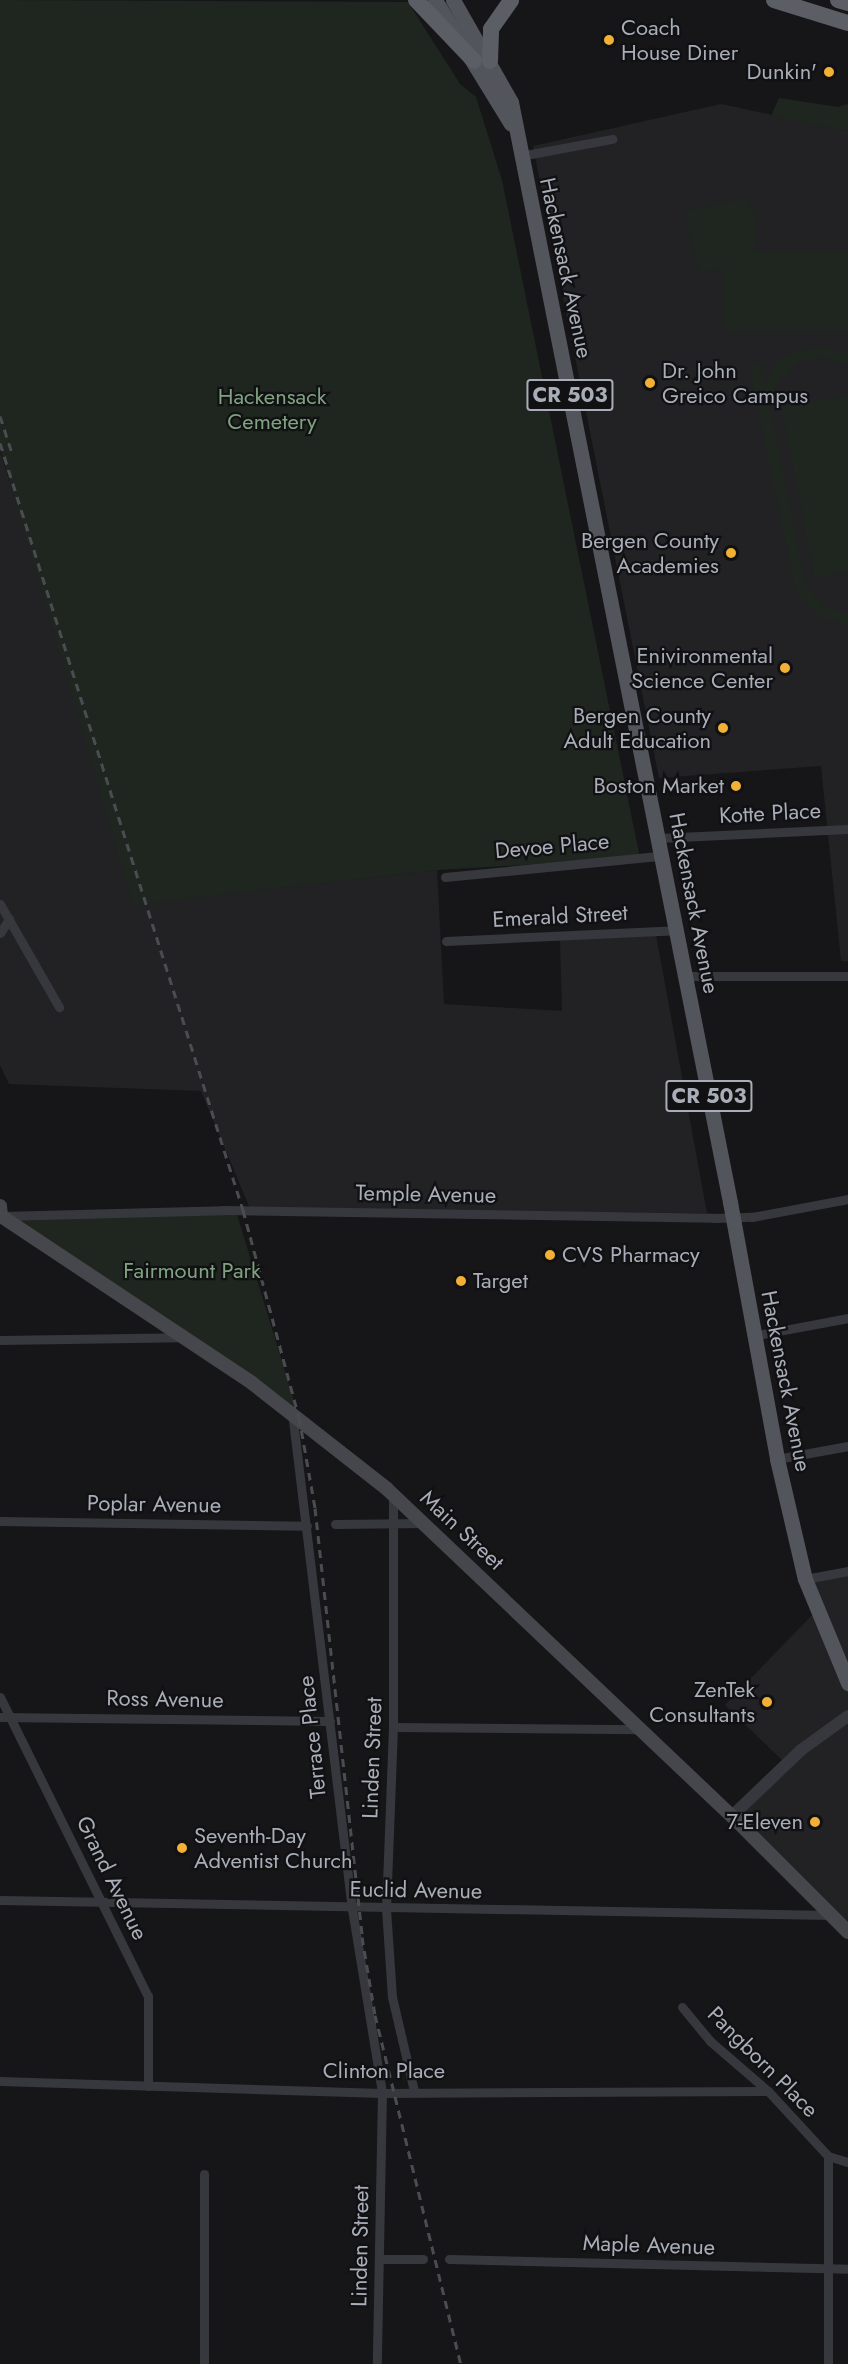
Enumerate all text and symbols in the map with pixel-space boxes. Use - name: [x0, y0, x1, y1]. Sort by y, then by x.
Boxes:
- place label: Coach House Diner: [621, 14, 738, 66]
- marker: Coach House Diner: [602, 33, 616, 47]
- place label: Dunkin': [746, 59, 817, 85]
- marker: Dunkin': [822, 65, 836, 79]
- street label: Hackensack Avenue: [534, 175, 598, 361]
- place label: Dr. John Greico Campus: [662, 357, 808, 408]
- marker: Dr. John Greico Campus: [643, 376, 657, 390]
- road number: CR 503: [525, 377, 615, 413]
- park label: Hackensack Cemetery: [218, 383, 326, 434]
- place label: Bergen County Academies: [581, 527, 719, 578]
- marker: Bergen County Academies: [724, 546, 738, 560]
- place label: Enivironmental Science Center: [631, 642, 773, 694]
- marker: Enivironmental Science Center: [778, 661, 792, 675]
- place label: Bergen County Adult Education: [564, 702, 711, 754]
- marker: Bergen County Adult Education: [716, 721, 730, 735]
- place label: Boston Market: [593, 773, 724, 799]
- marker: Boston Market: [729, 779, 743, 793]
- street label: Kotte Place: [718, 797, 822, 829]
- street label: Hackensack Avenue: [664, 810, 724, 996]
- street label: Devoe Place: [494, 828, 610, 864]
- street label: Emerald Street: [492, 899, 628, 933]
- road number: CR 503: [664, 1078, 754, 1114]
- street label: Temple Avenue: [355, 1180, 497, 1208]
- place label: CVS Pharmacy: [562, 1242, 700, 1268]
- marker: CVS Pharmacy: [543, 1248, 557, 1262]
- park label: Fairmount Park: [123, 1258, 261, 1284]
- place label: Target: [473, 1268, 528, 1294]
- marker: Target: [454, 1274, 468, 1288]
- street label: Hackensack Avenue: [756, 1288, 816, 1474]
- street label: Main Street: [415, 1485, 509, 1575]
- street label: Poplar Avenue: [87, 1490, 221, 1518]
- street label: Terrace Place: [292, 1674, 332, 1800]
- place label: ZenTek Consultants: [649, 1676, 755, 1728]
- street label: Ross Avenue: [106, 1685, 224, 1713]
- marker: ZenTek Consultants: [760, 1695, 774, 1709]
- street label: Linden Street: [357, 1697, 387, 1819]
- place label: 7-Eleven: [726, 1809, 803, 1835]
- street label: Grand Avenue: [71, 1812, 153, 1944]
- marker: 7-Eleven: [808, 1815, 822, 1829]
- place label: Seventh-Day Adventist Church: [194, 1822, 352, 1874]
- marker: Seventh-Day Adventist Church: [175, 1841, 189, 1855]
- street label: Euclid Avenue: [349, 1876, 483, 1904]
- street label: Pangborn Place: [702, 2001, 824, 2123]
- street label: Clinton Place: [323, 2058, 445, 2084]
- street label: Linden Street: [346, 2185, 374, 2307]
- street label: Maple Avenue: [582, 2229, 716, 2261]

